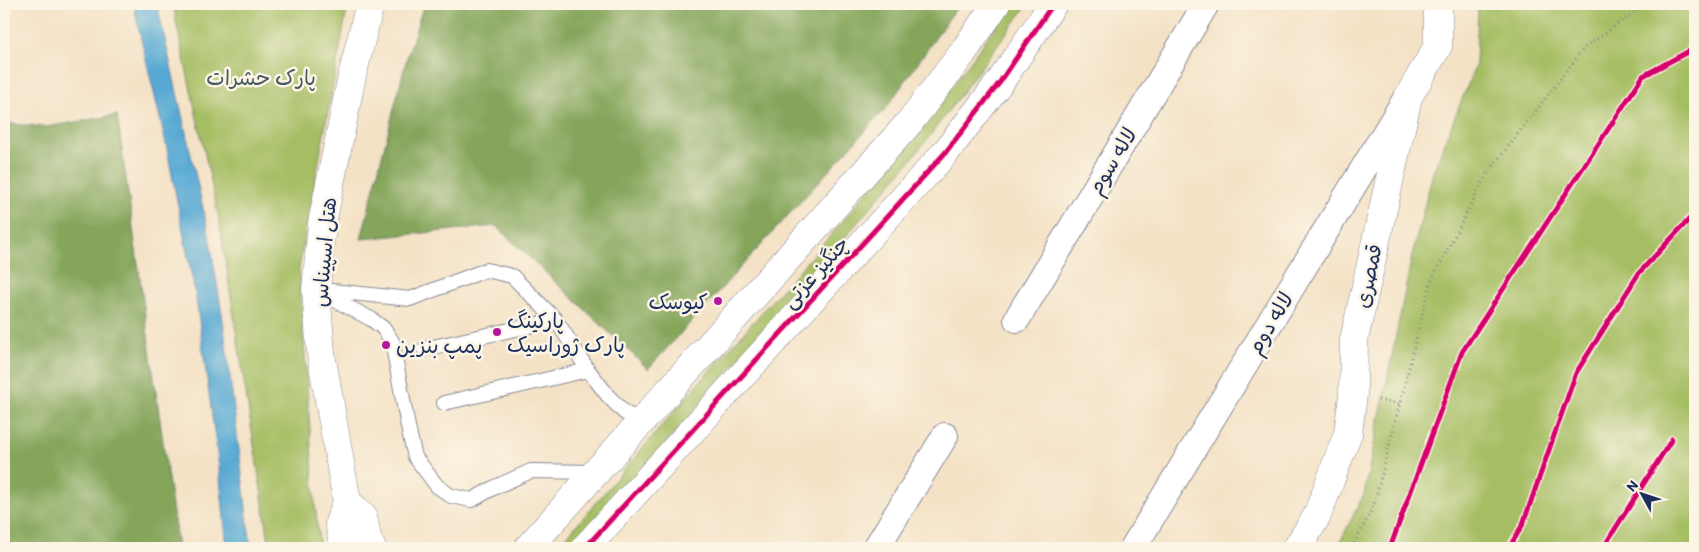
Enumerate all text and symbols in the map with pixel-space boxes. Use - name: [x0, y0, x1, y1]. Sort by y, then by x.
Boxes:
- park label: پارک حشرات: [206, 65, 316, 91]
- street label: لاله سوم: [1082, 123, 1145, 201]
- street label: هتل اسپیناس: [307, 196, 342, 308]
- street label: چنگیز عزتی: [776, 231, 855, 315]
- street label: قمصری: [1349, 242, 1387, 310]
- street label: لاله دوم: [1242, 287, 1302, 361]
- place label: کیوسک: [648, 289, 708, 315]
- marker: کیوسک: [712, 295, 724, 307]
- place label: پارکینگ پارک ژوراسیک: [507, 308, 625, 359]
- marker: پارکینگ پارک ژوراسیک: [491, 326, 503, 338]
- place label: پمپ بنزین: [396, 333, 482, 359]
- marker: پمپ بنزین: [380, 339, 392, 351]
- north arrow: [1616, 470, 1666, 520]
- text: N: [1623, 477, 1642, 495]

